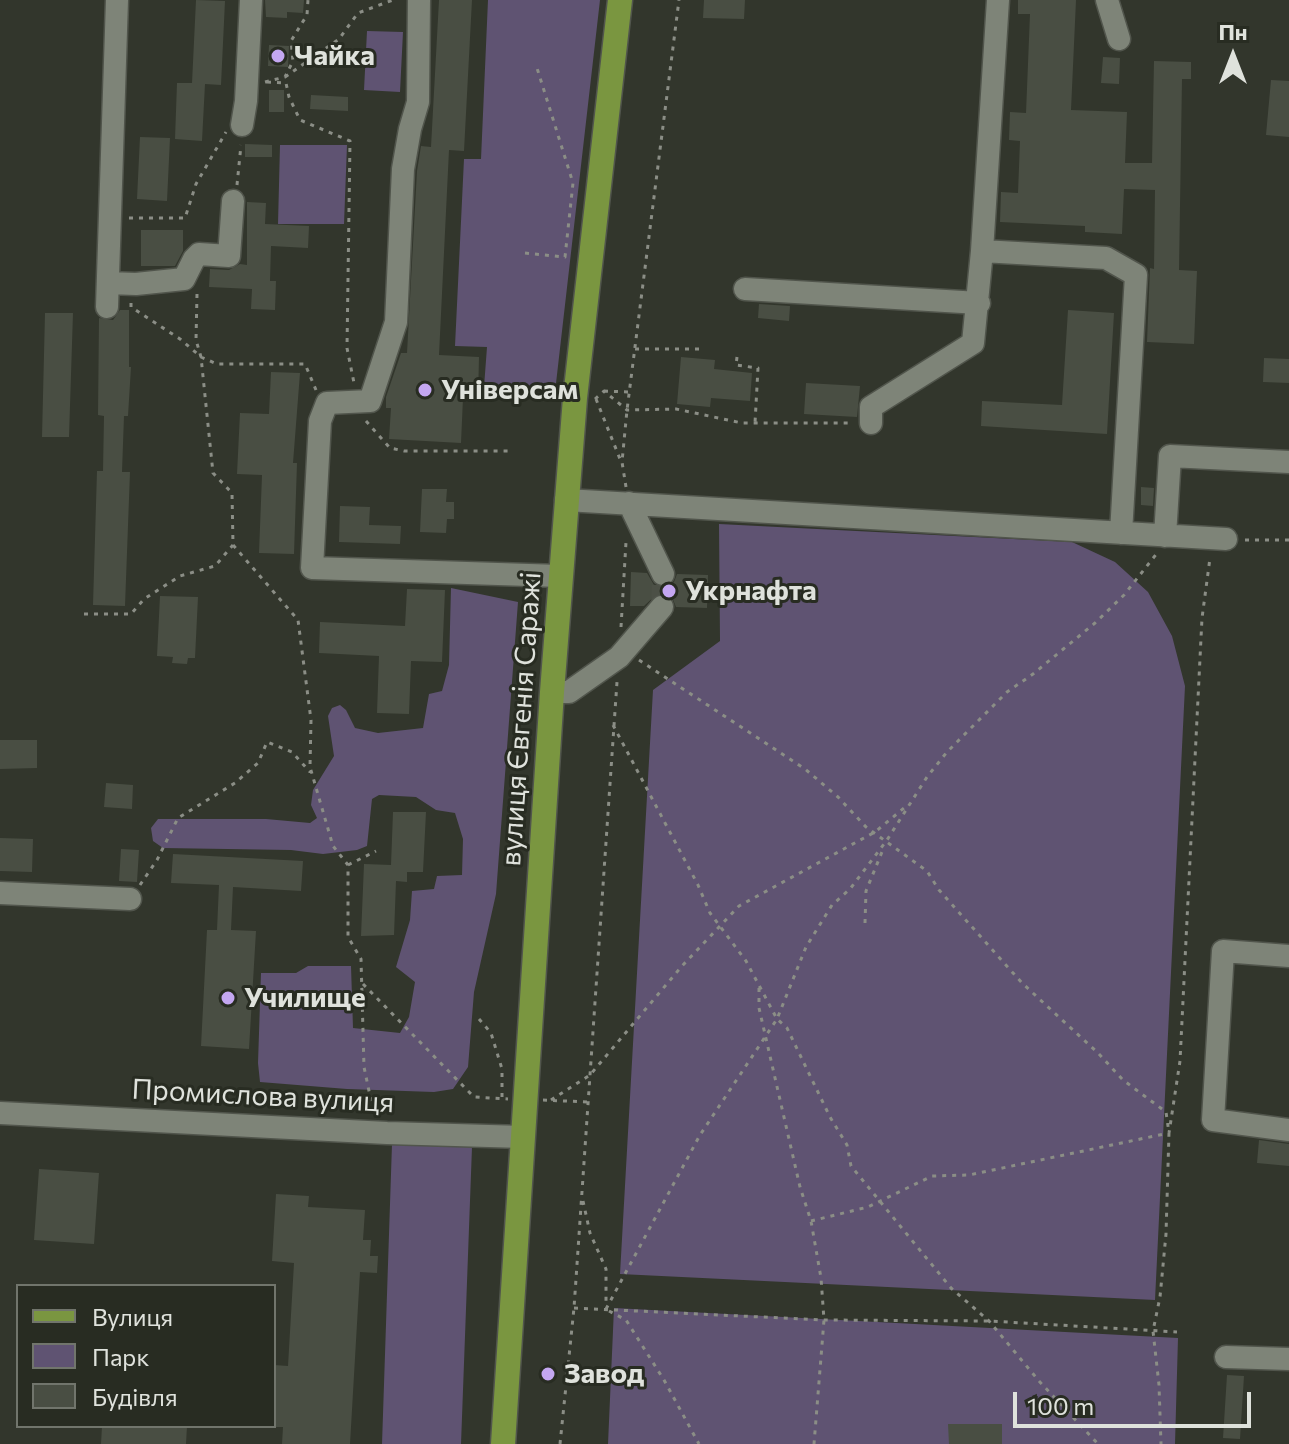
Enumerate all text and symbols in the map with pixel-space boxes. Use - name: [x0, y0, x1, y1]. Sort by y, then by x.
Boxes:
- north arrow: [1193, 16, 1273, 96]
- text: Пн: [1218, 18, 1248, 45]
- place label: Чайка: [294, 39, 375, 73]
- marker: Чайка: [269, 47, 287, 65]
- place label: Універсам: [441, 373, 578, 407]
- marker: Універсам: [416, 381, 434, 399]
- street label: вулиця Євгенія Саражі: [494, 571, 548, 867]
- place label: Укрнафта: [685, 574, 817, 608]
- marker: Укрнафта: [660, 582, 678, 600]
- place label: Училище: [244, 981, 366, 1015]
- marker: Училище: [219, 989, 237, 1007]
- street label: Промислова вулиця: [131, 1072, 395, 1120]
- legend: [16, 1284, 276, 1428]
- text: Вулиця: [92, 1302, 173, 1331]
- text: Парк: [92, 1342, 149, 1371]
- place label: Завод: [564, 1357, 644, 1391]
- marker: Завод: [539, 1365, 557, 1383]
- scale bar: [1017, 1376, 1255, 1426]
- text: Будівля: [92, 1382, 178, 1411]
- text: 100 m: [1027, 1391, 1094, 1420]

